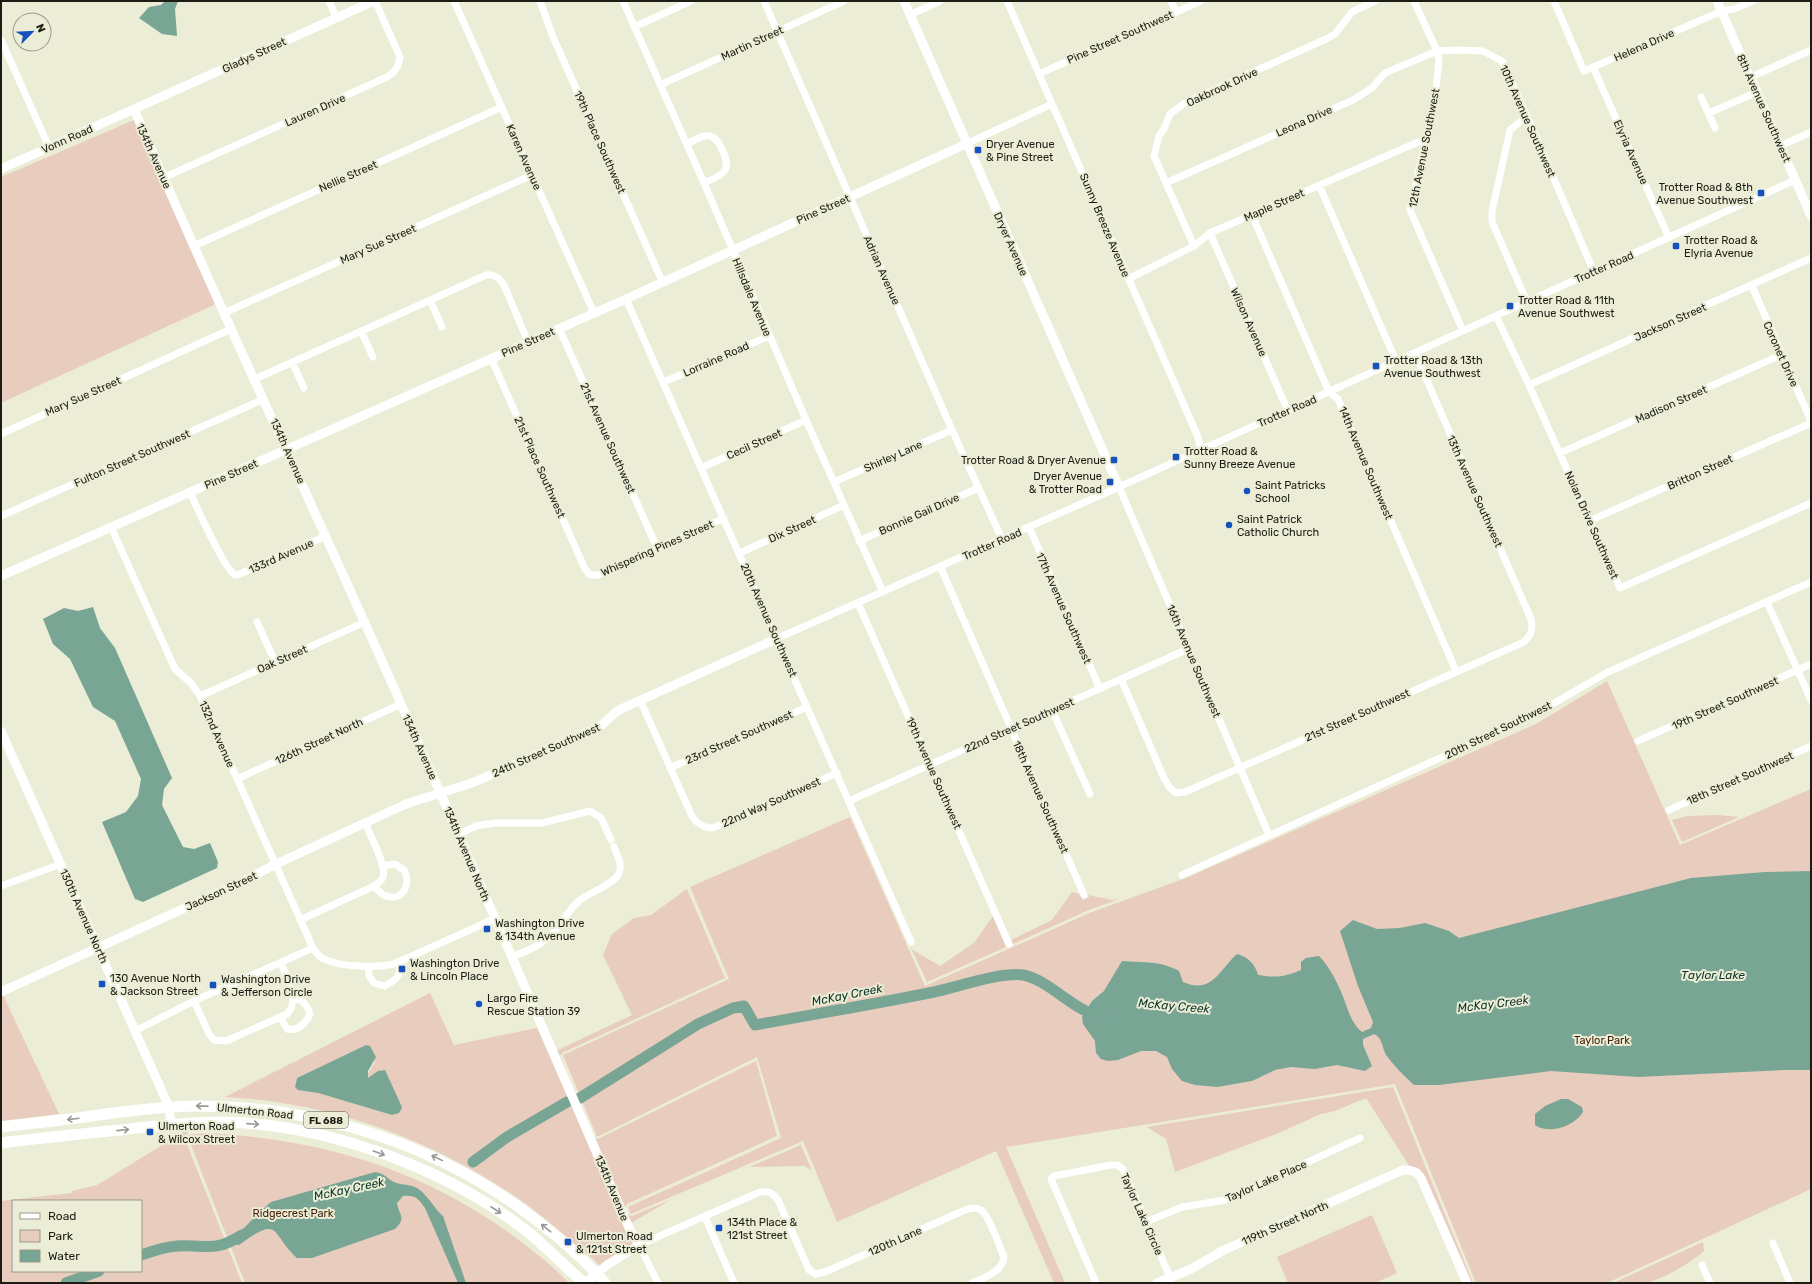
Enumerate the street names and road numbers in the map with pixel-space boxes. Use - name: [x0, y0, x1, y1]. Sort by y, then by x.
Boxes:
- street label: Pine Street Southwest: [1065, 8, 1176, 67]
- street label: Martin Street: [719, 23, 786, 64]
- street label: Helena Drive: [1612, 26, 1676, 65]
- street label: Gladys Street: [220, 35, 289, 76]
- street label: 8th Avenue Southwest: [1734, 52, 1794, 165]
- street label: 10th Avenue Southwest: [1497, 63, 1559, 180]
- street label: Oakbrook Drive: [1184, 65, 1260, 110]
- street label: 12th Avenue Southwest: [1407, 87, 1443, 209]
- street label: 19th Place Southwest: [571, 89, 628, 196]
- street label: Lauren Drive: [283, 91, 348, 130]
- street label: Leona Drive: [1274, 103, 1334, 140]
- street label: Elyria Avenue: [1611, 118, 1651, 186]
- street label: Vonn Road: [39, 122, 95, 157]
- street label: 134th Avenue: [133, 122, 174, 191]
- street label: Karen Avenue: [503, 122, 544, 192]
- street label: Nellie Street: [317, 158, 380, 195]
- street label: Sunny Breeze Avenue: [1077, 171, 1132, 279]
- street label: Maple Street: [1242, 186, 1307, 225]
- street label: Pine Street: [795, 192, 853, 227]
- street label: Dryer Avenue: [991, 210, 1030, 278]
- street label: Mary Sue Street: [338, 222, 419, 267]
- street label: Adrian Avenue: [860, 234, 903, 307]
- street label: Trotter Road: [1573, 249, 1636, 286]
- street label: Hillsdale Avenue: [729, 256, 774, 338]
- street label: Wilson Avenue: [1228, 286, 1269, 358]
- street label: Jackson Street: [1632, 300, 1709, 344]
- street label: Coronet Drive: [1760, 319, 1801, 389]
- street label: Pine Street: [500, 325, 558, 360]
- street label: Lorraine Road: [681, 339, 751, 380]
- street label: Mary Sue Street: [43, 374, 124, 419]
- street label: 21st Avenue Southwest: [577, 381, 638, 496]
- street label: Madison Street: [1633, 383, 1710, 426]
- street label: Trotter Road: [1256, 393, 1319, 430]
- street label: 14th Avenue Southwest: [1336, 405, 1396, 522]
- street label: 21st Place Southwest: [511, 414, 568, 521]
- street label: 134th Avenue: [267, 417, 308, 486]
- street label: Cecil Street: [724, 426, 785, 462]
- street label: Fulton Street Southwest: [72, 427, 193, 490]
- street label: 13th Avenue Southwest: [1444, 433, 1505, 550]
- street label: Shirley Lane: [862, 438, 924, 475]
- street label: Britton Street: [1665, 452, 1736, 493]
- street label: Pine Street: [203, 457, 261, 492]
- street label: Nolan Drive Southwest: [1562, 469, 1621, 582]
- street label: Bonnie Gail Drive: [877, 491, 961, 538]
- street label: Dix Street: [766, 513, 819, 546]
- street label: Whispering Pines Street: [599, 517, 716, 579]
- street label: Trotter Road: [961, 526, 1024, 563]
- street label: 133rd Avenue: [247, 536, 316, 577]
- street label: 17th Avenue Southwest: [1033, 551, 1094, 666]
- street label: 20th Avenue Southwest: [737, 561, 800, 680]
- street label: 16th Avenue Southwest: [1164, 603, 1224, 720]
- street label: Oak Street: [255, 642, 310, 676]
- street label: 19th Street Southwest: [1670, 674, 1781, 733]
- street label: 21st Street Southwest: [1303, 686, 1412, 745]
- street label: 22nd Street Southwest: [962, 695, 1077, 756]
- street label: 132nd Avenue: [196, 699, 237, 770]
- street label: 20th Street Southwest: [1443, 699, 1554, 762]
- street label: 23rd Street Southwest: [683, 708, 796, 767]
- street label: 134th Avenue: [399, 713, 440, 782]
- street label: 126th Street North: [273, 715, 365, 767]
- street label: 19th Avenue Southwest: [903, 715, 964, 832]
- street label: 24th Street Southwest: [490, 720, 603, 780]
- street label: 18th Avenue Southwest: [1010, 739, 1072, 856]
- street label: 18th Street Southwest: [1685, 749, 1796, 808]
- street label: 22nd Way Southwest: [720, 774, 823, 830]
- street label: 134th Avenue North: [441, 805, 492, 904]
- street label: 130th Avenue North: [57, 867, 110, 965]
- street label: Jackson Street: [183, 869, 260, 914]
- street label: Ulmerton Road: [216, 1101, 294, 1122]
- road number: FL 688: [304, 1112, 348, 1128]
- street label: 134th Avenue: [592, 1153, 631, 1223]
- street label: Taylor Lake Place: [1224, 1158, 1309, 1205]
- street label: Taylor Lake Circle: [1118, 1171, 1165, 1257]
- street label: 119th Street North: [1240, 1199, 1330, 1248]
- street label: 120th Lane: [867, 1224, 924, 1259]

